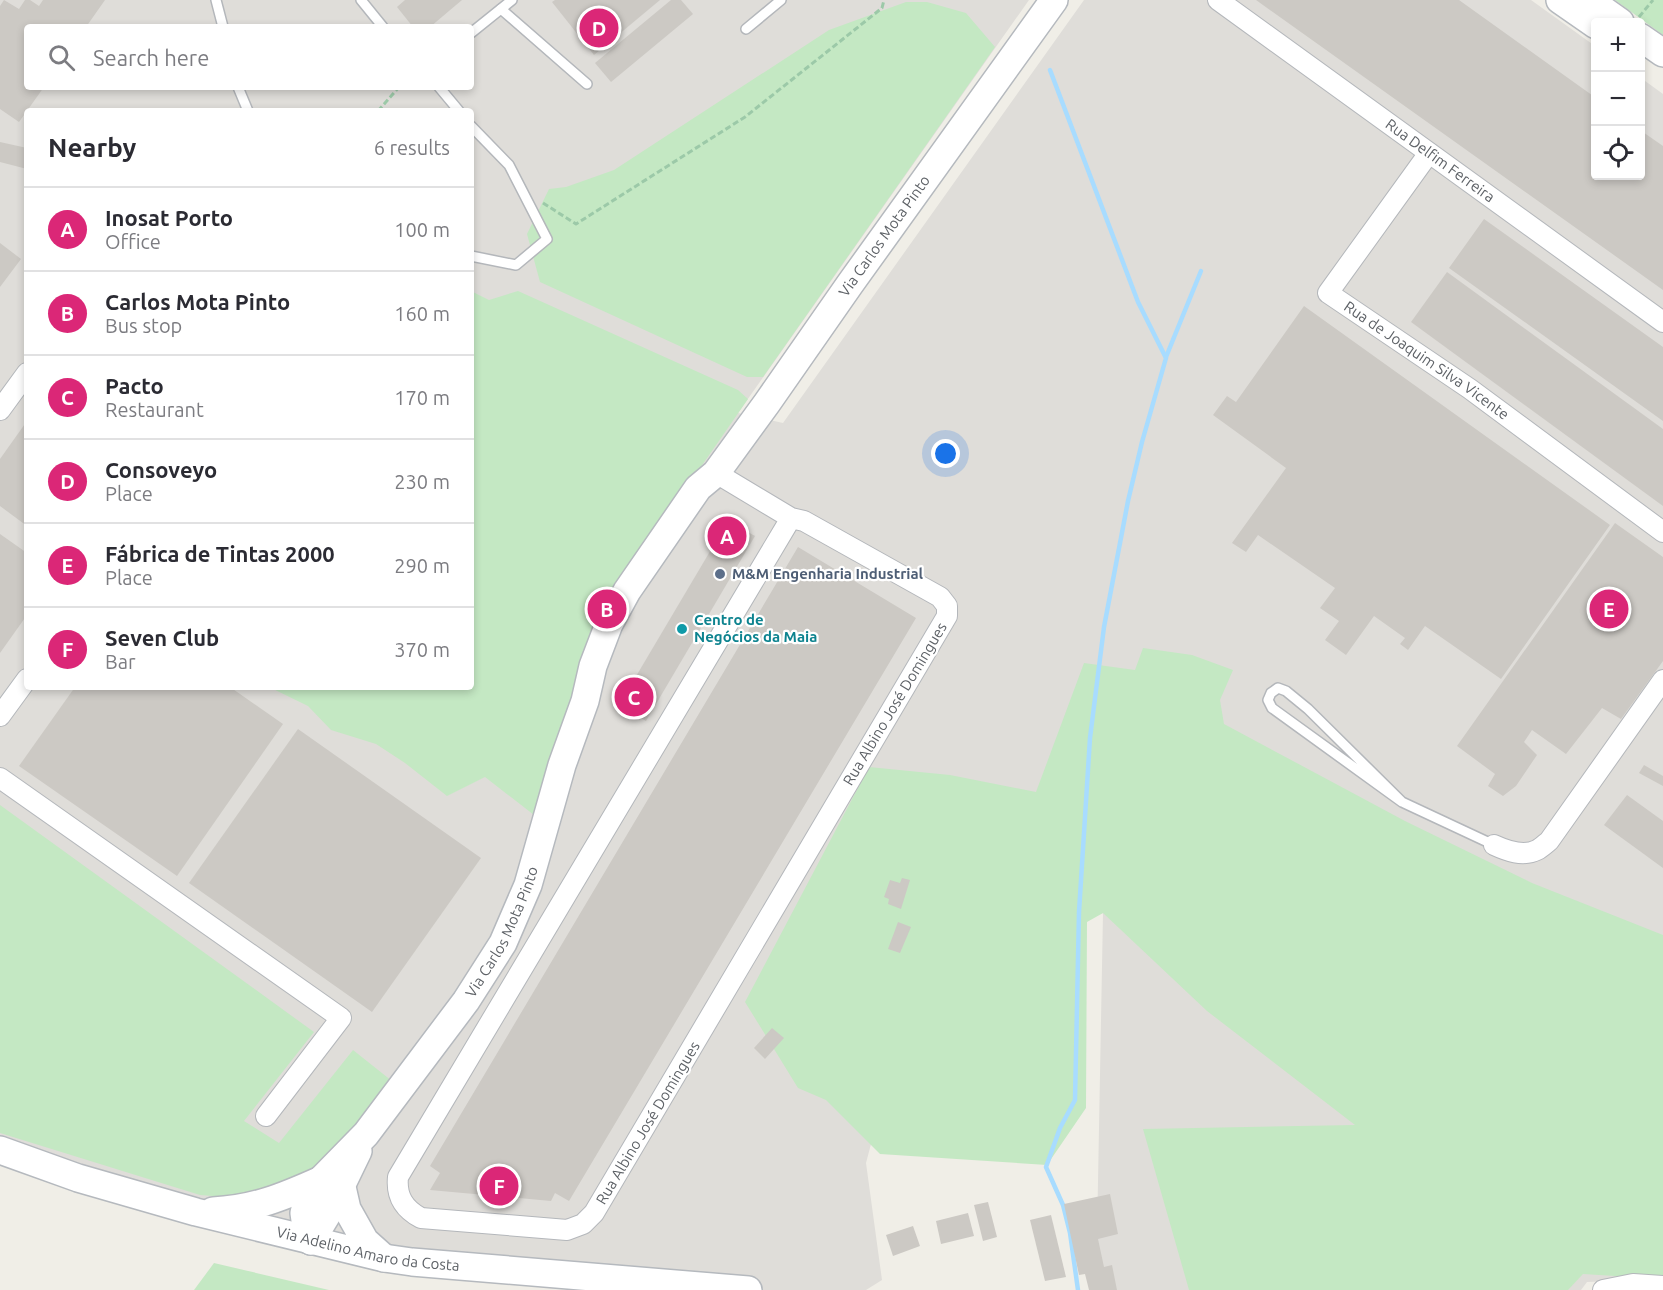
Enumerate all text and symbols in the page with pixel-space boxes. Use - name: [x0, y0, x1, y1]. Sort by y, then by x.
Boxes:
- pin: D: [580, 6, 618, 51]
- map controls: [1591, 18, 1645, 180]
- button: +: [1591, 18, 1645, 72]
- search box: [24, 24, 474, 90]
- icon: search: [45, 41, 78, 74]
- text: Search here: [93, 45, 209, 70]
- button: −: [1591, 72, 1645, 126]
- street label: Rua Delfim Ferreira: [1382, 115, 1498, 205]
- button: locate: [1591, 126, 1645, 180]
- text: Nearby: [48, 133, 136, 162]
- text: 6 results: [374, 136, 450, 159]
- street label: Via Carlos Mota Pinto: [835, 172, 933, 300]
- text: Inosat Porto: [105, 205, 233, 230]
- text: A: [60, 218, 75, 241]
- text: 100 m: [394, 218, 450, 241]
- text: Office: [105, 230, 161, 253]
- text: Carlos Mota Pinto: [105, 289, 290, 314]
- street label: Rua de Joaquim Silva Vicente: [1341, 297, 1512, 423]
- text: B: [61, 302, 74, 325]
- text: 160 m: [394, 302, 450, 325]
- text: Bus stop: [105, 314, 182, 337]
- text: Pacto: [105, 373, 164, 398]
- text: C: [61, 386, 74, 409]
- text: 170 m: [394, 386, 450, 409]
- text: Restaurant: [105, 398, 204, 421]
- your location: [931, 439, 960, 468]
- text: Consoveyo: [105, 457, 217, 482]
- text: D: [60, 470, 75, 493]
- text: 230 m: [394, 470, 450, 493]
- text: Place: [105, 482, 153, 505]
- pin: A: [708, 514, 746, 558]
- text: Fábrica de Tintas 2000: [105, 541, 335, 566]
- text: E: [62, 554, 73, 577]
- text: 290 m: [394, 554, 450, 577]
- place label: M&M Engenharia Industrial: [732, 565, 924, 582]
- text: Place: [105, 566, 153, 589]
- marker: M&M Engenharia Industrial: [713, 567, 727, 581]
- pin: B: [588, 586, 626, 632]
- pin: E: [1590, 586, 1628, 632]
- place label: Centro de Negócios da Maia: [694, 611, 817, 645]
- street label: Rua Albino José Domingues: [839, 619, 950, 788]
- marker: Centro de Negócios da Maia: [675, 622, 689, 636]
- text: Seven Club: [105, 625, 219, 650]
- text: F: [62, 638, 73, 661]
- text: 370 m: [394, 638, 450, 661]
- text: Bar: [105, 650, 136, 673]
- pin: C: [614, 674, 654, 720]
- street label: Via Carlos Mota Pinto: [462, 864, 541, 1000]
- street label: Rua Albino José Domingues: [592, 1038, 703, 1207]
- pin: F: [480, 1164, 518, 1208]
- street label: Via Adelino Amaro da Costa: [275, 1223, 460, 1274]

